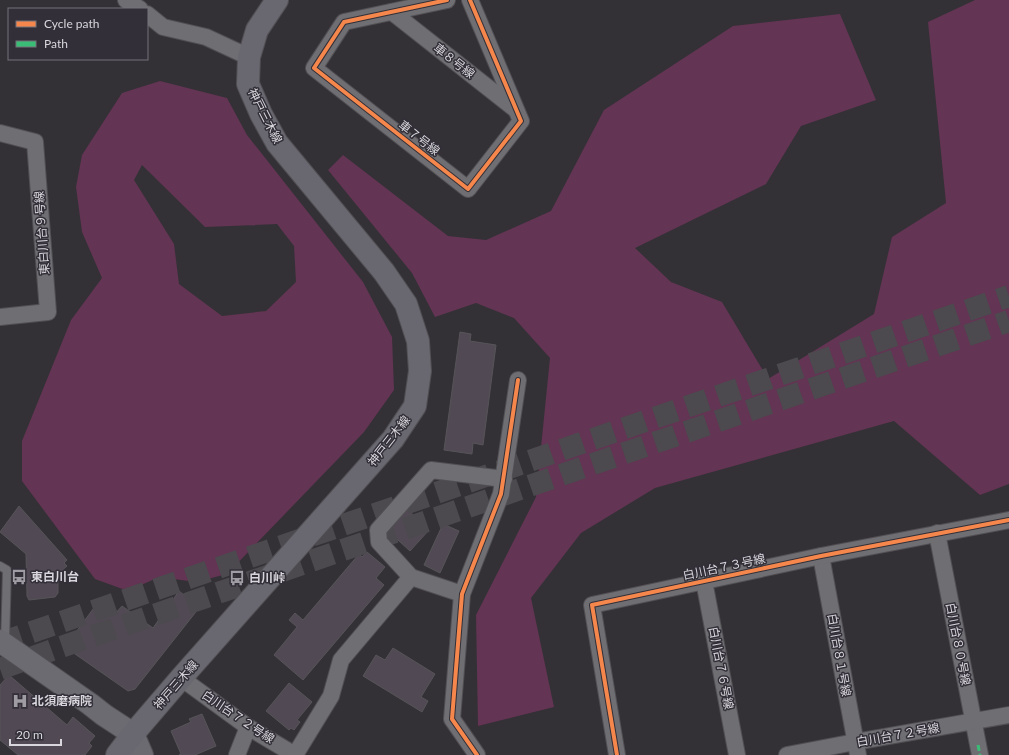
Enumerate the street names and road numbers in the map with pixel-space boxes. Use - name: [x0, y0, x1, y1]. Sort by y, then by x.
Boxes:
- street label: 車８号線: [431, 40, 478, 81]
- street label: 神戸三木線: [245, 86, 286, 146]
- street label: 車７号線: [396, 117, 443, 158]
- street label: 東白川台９号線: [31, 191, 52, 275]
- street label: 神戸三木線: [364, 412, 413, 469]
- street label: 白川台７３号線: [681, 550, 767, 583]
- street label: 白川台８０号線: [943, 601, 974, 687]
- street label: 白川台８１号線: [825, 612, 854, 698]
- street label: 白川台７６号線: [706, 625, 737, 711]
- street label: 神戸三木線: [150, 657, 201, 712]
- street label: 白川台７２号線: [199, 687, 277, 746]
- street label: 白川台７２号線: [855, 720, 941, 749]

